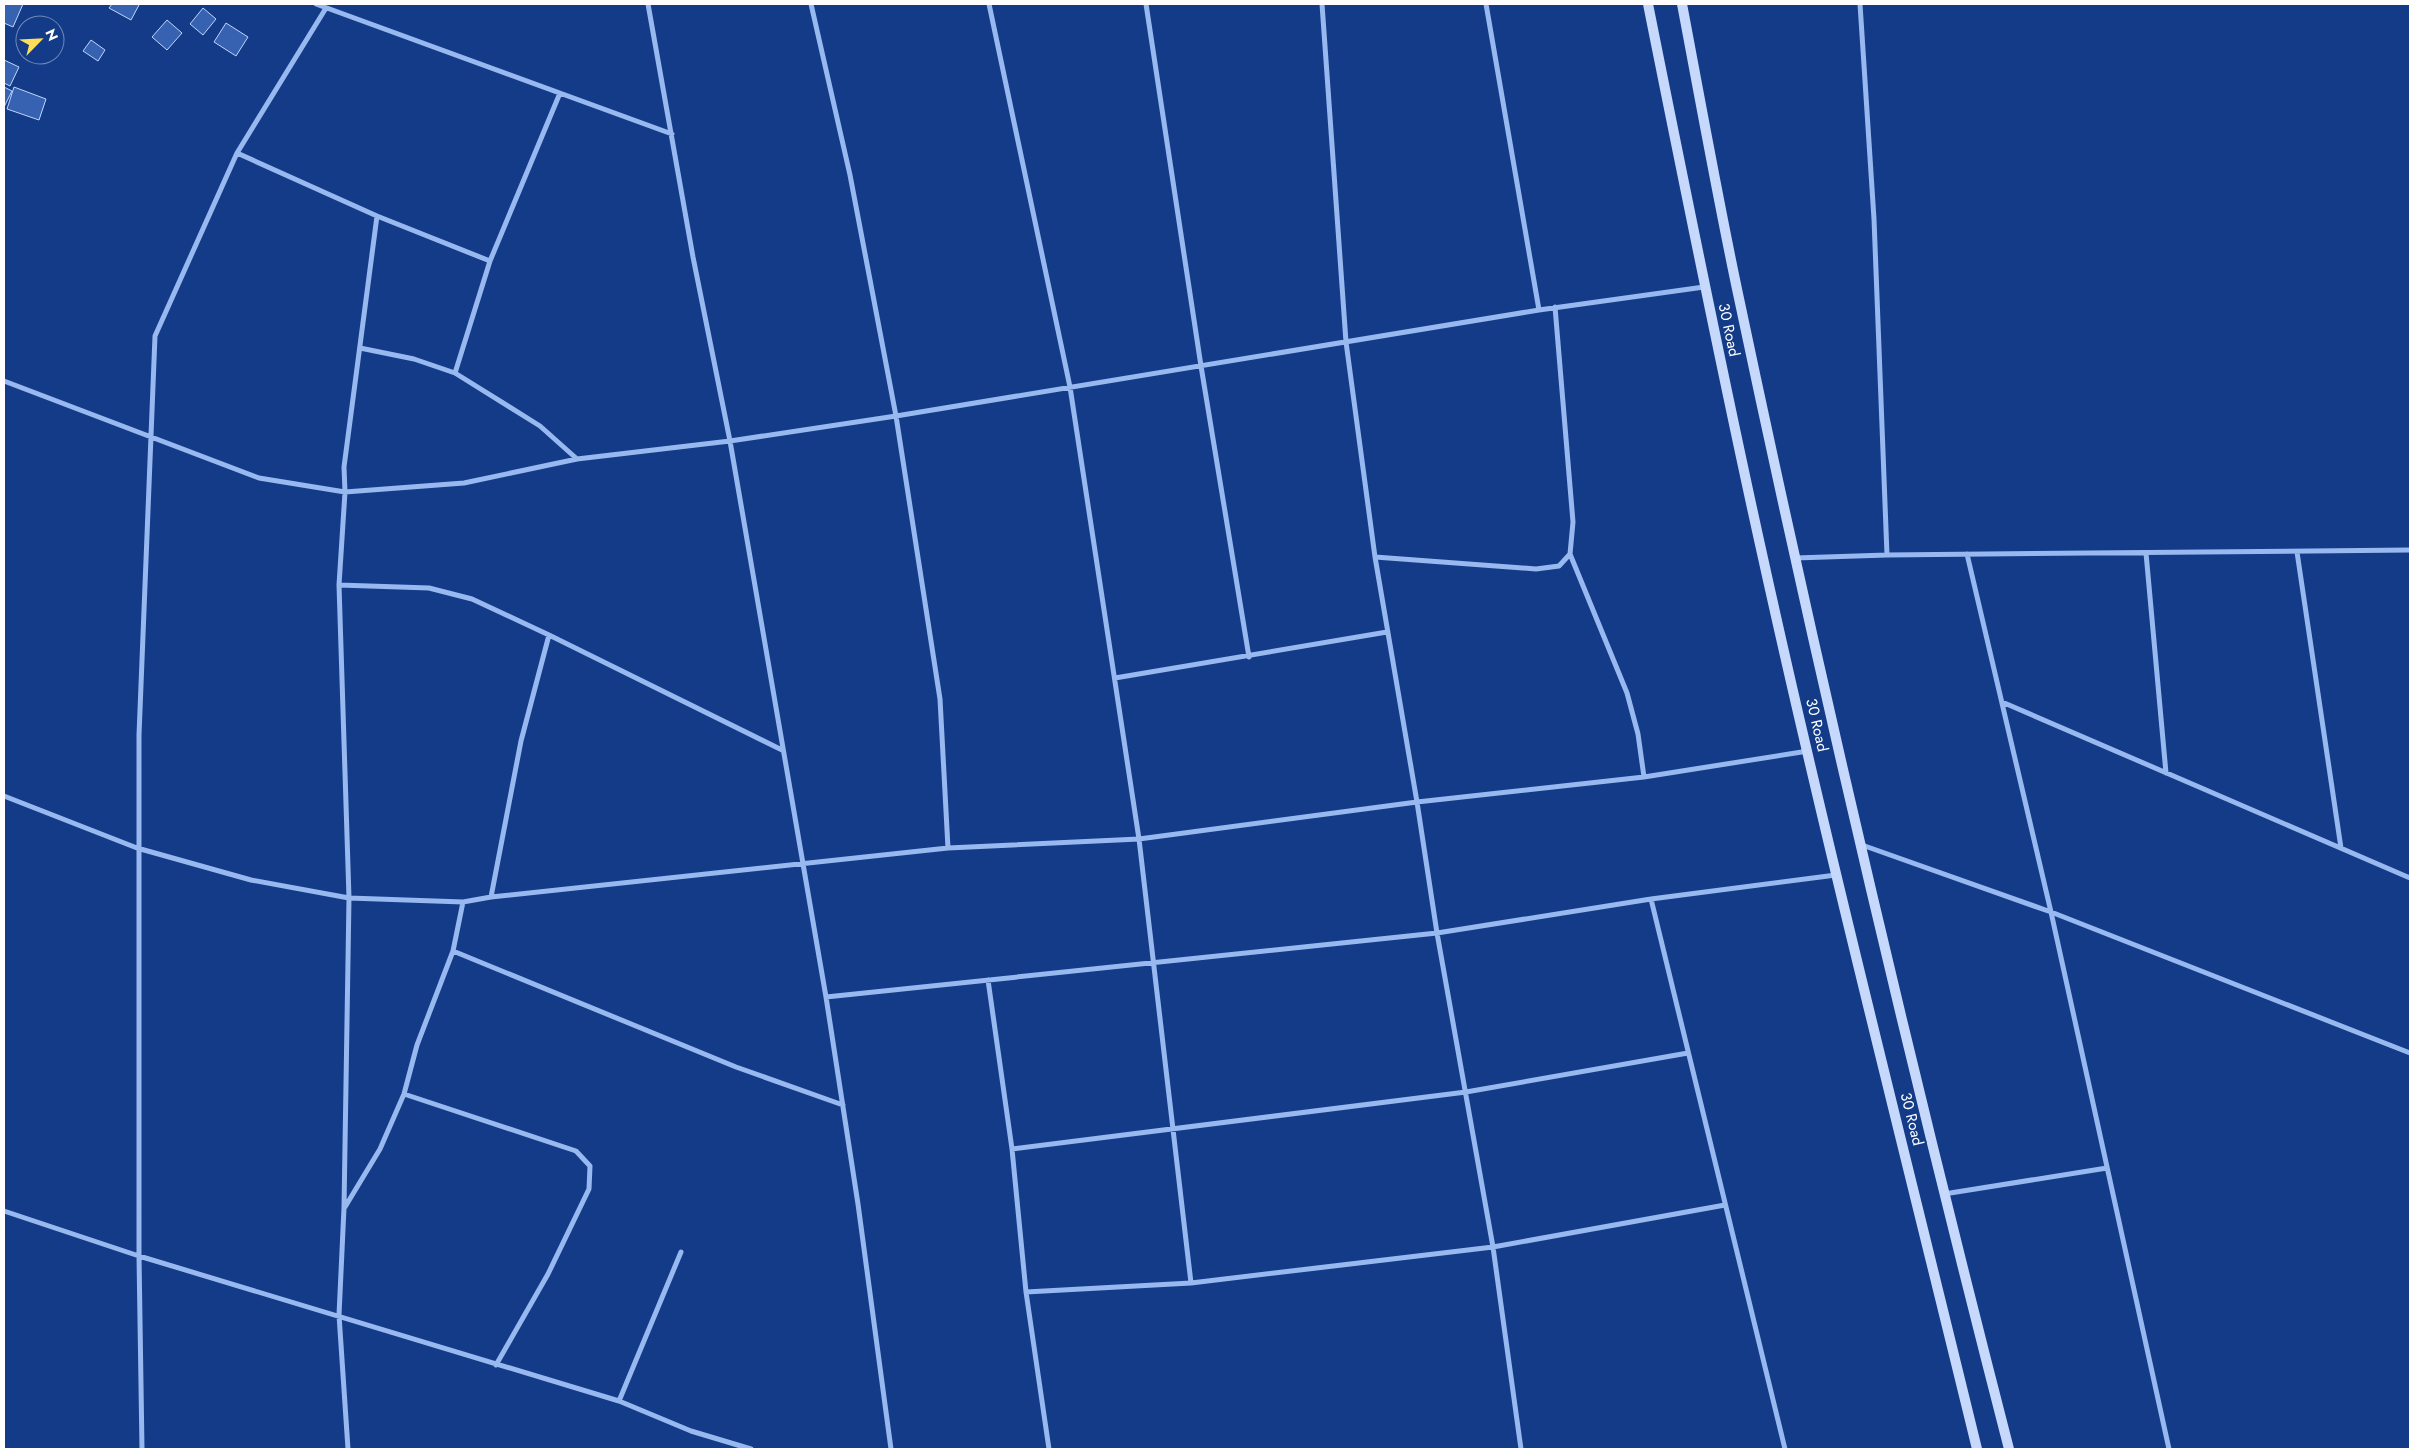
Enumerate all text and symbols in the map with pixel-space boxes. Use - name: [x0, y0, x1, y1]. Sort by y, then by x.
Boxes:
- north arrow: [15, 15, 65, 65]
- text: N: [40, 26, 63, 44]
- street label: 30 Road: [1713, 301, 1745, 359]
- street label: 30 Road: [1800, 696, 1834, 754]
- street label: 30 Road: [1895, 1090, 1929, 1148]

